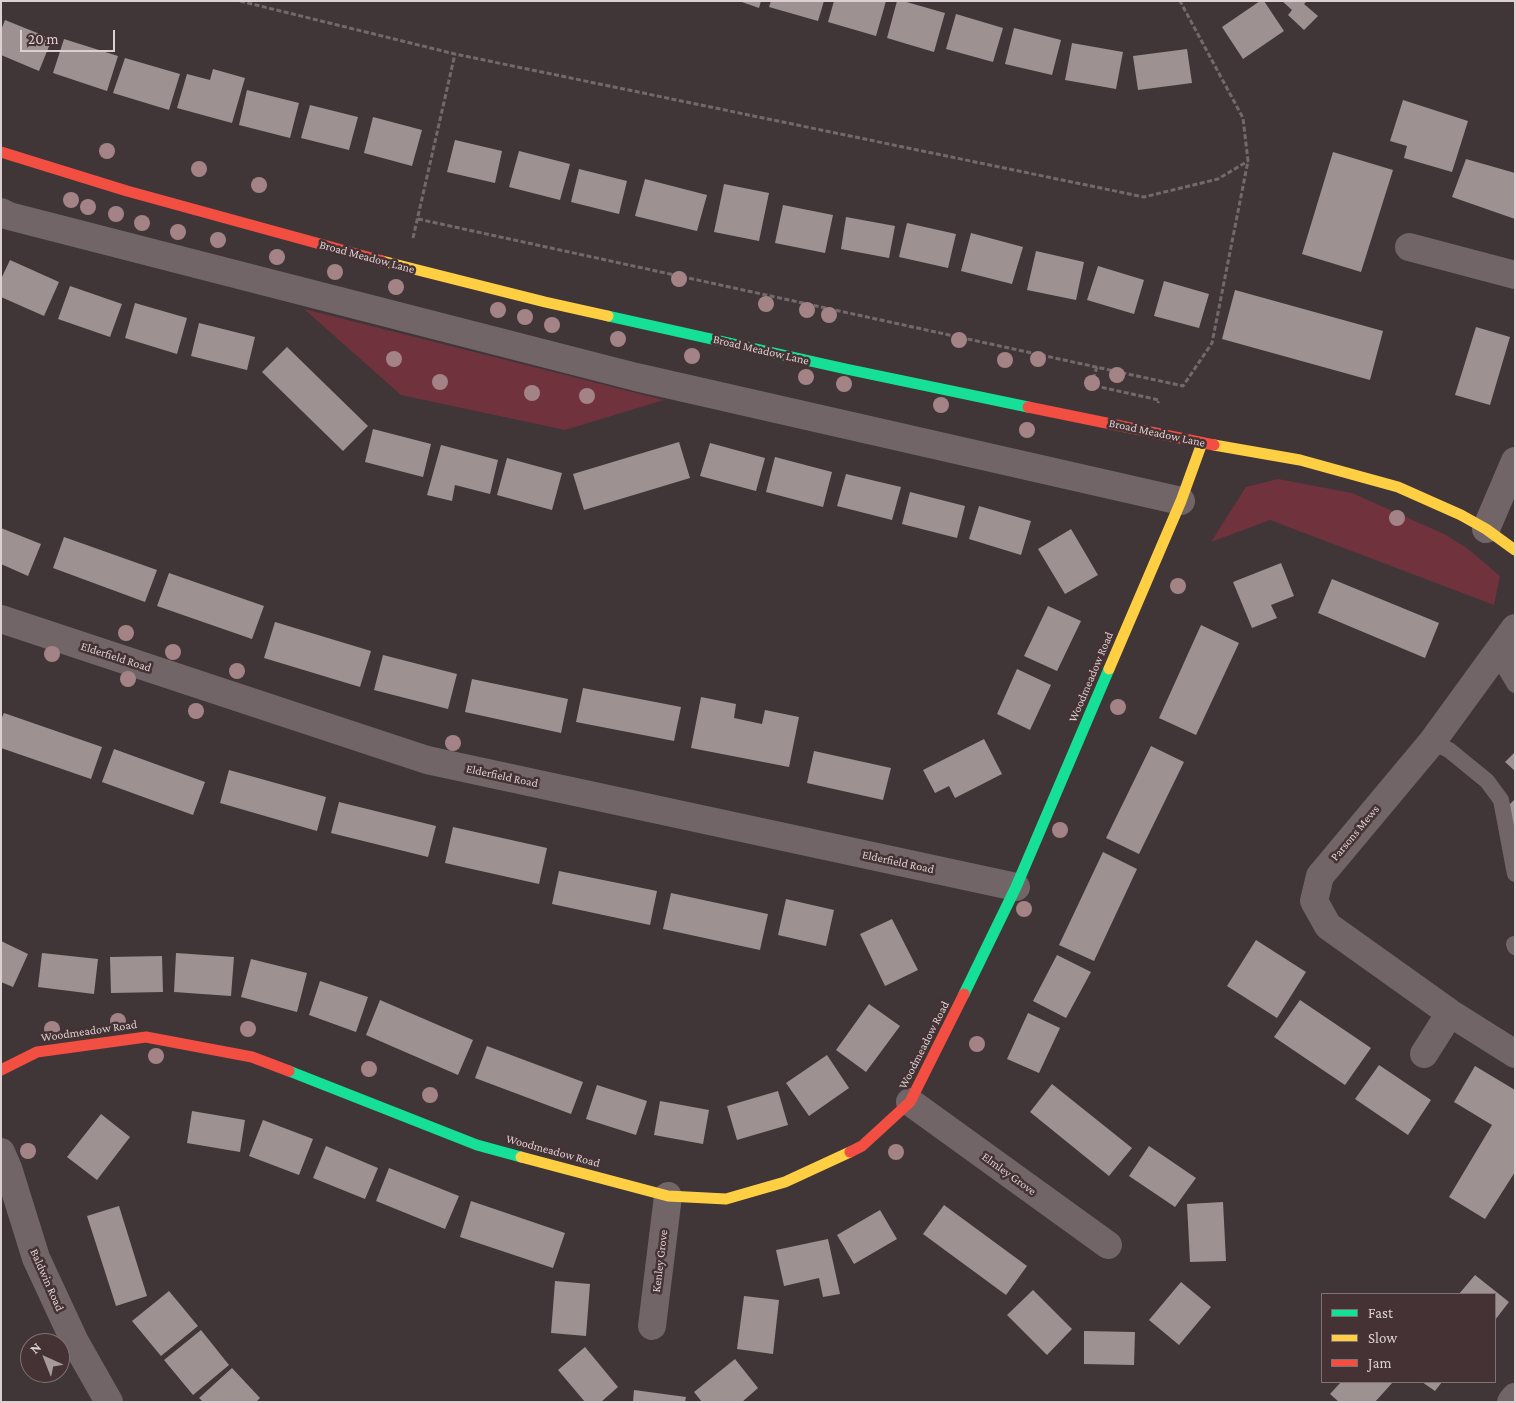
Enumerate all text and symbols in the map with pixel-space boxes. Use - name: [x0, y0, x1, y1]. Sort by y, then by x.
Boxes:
- scale bar: [22, 20, 118, 52]
- text: 20 m: [28, 31, 59, 47]
- street label: Broad Meadow Lane: [318, 237, 416, 277]
- street label: Broad Meadow Lane: [712, 332, 810, 368]
- street label: Broad Meadow Lane: [1108, 416, 1206, 450]
- street label: Woodmeadow Road: [1065, 630, 1117, 724]
- street label: Elderfield Road: [79, 639, 153, 675]
- street label: Elderfield Road: [465, 761, 539, 791]
- street label: Parsons Mews: [1328, 802, 1382, 864]
- street label: Elderfield Road: [861, 847, 935, 877]
- street label: Woodmeadow Road: [896, 999, 952, 1091]
- street label: Woodmeadow Road: [40, 1017, 138, 1045]
- street label: Woodmeadow Road: [504, 1132, 602, 1170]
- street label: Elmley Grove: [979, 1149, 1039, 1199]
- street label: Kenley Grove: [649, 1229, 671, 1293]
- street label: Baldwin Road: [27, 1247, 67, 1313]
- legend: [1321, 1293, 1496, 1383]
- text: Fast: [1368, 1305, 1393, 1321]
- text: Slow: [1368, 1330, 1397, 1346]
- north arrow: [20, 1333, 70, 1383]
- text: N: [26, 1339, 44, 1357]
- text: Jam: [1368, 1355, 1391, 1371]

